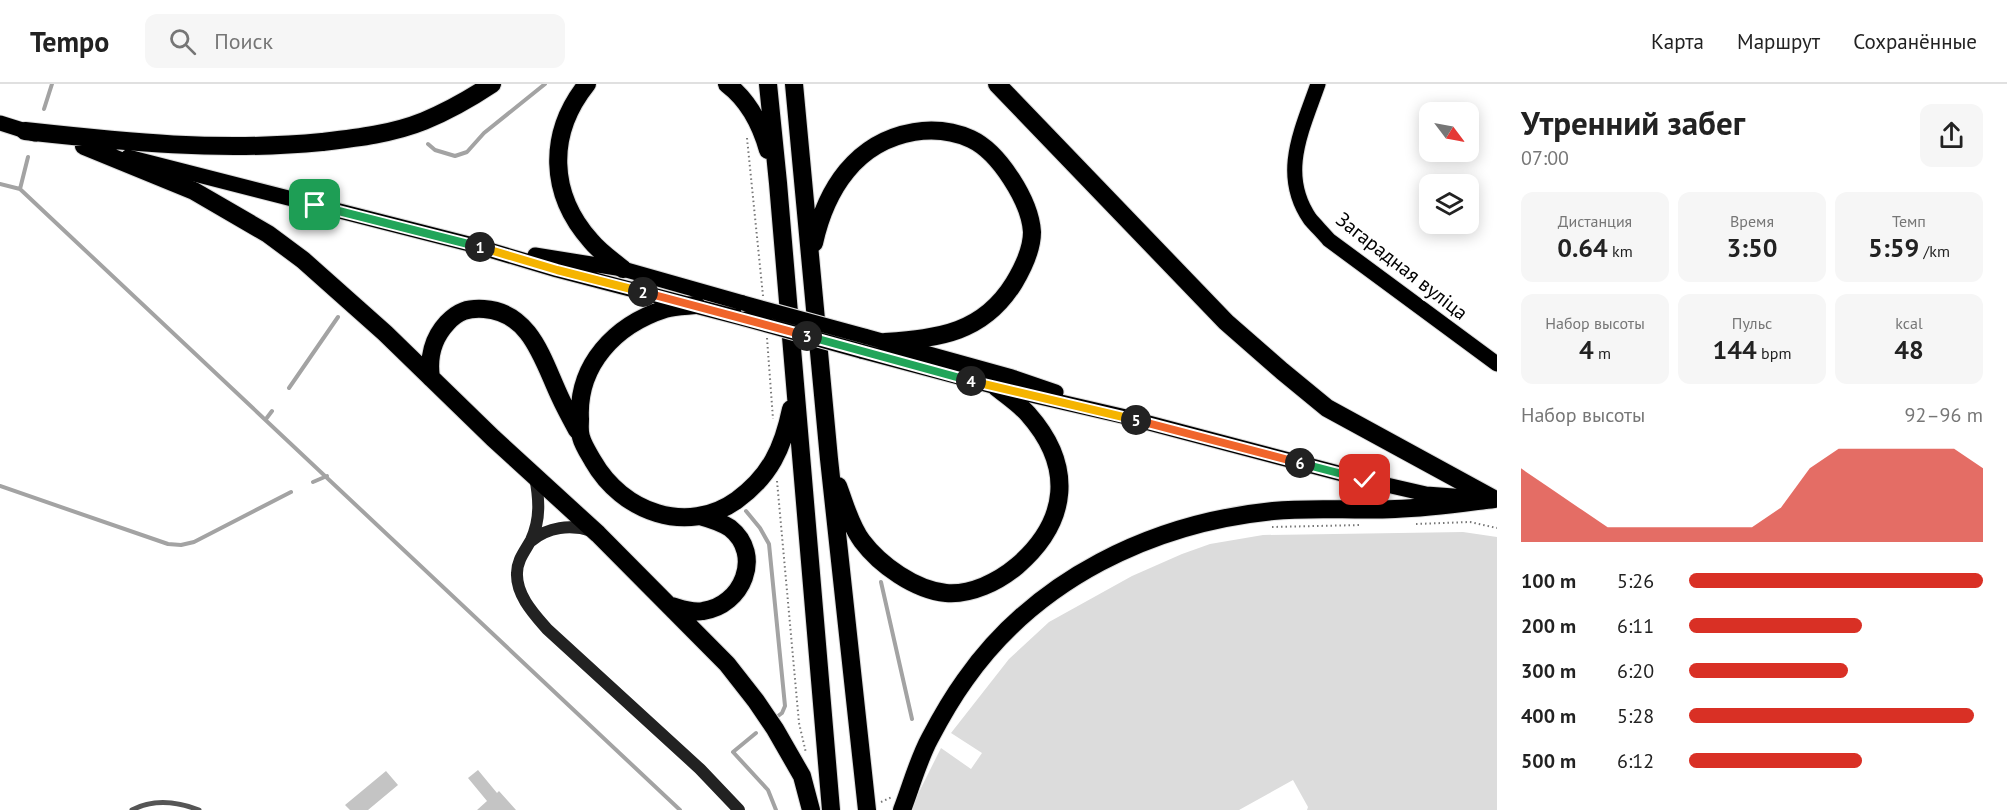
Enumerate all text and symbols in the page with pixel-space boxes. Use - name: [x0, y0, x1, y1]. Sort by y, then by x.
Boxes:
- search box: [145, 14, 565, 68]
- text: Tempo: [30, 23, 109, 60]
- icon: search: [166, 25, 199, 58]
- text: Поиск: [214, 27, 273, 55]
- text: Карта: [1651, 28, 1704, 55]
- text: Маршрут: [1737, 28, 1820, 55]
- text: Сохранённые: [1853, 28, 1977, 55]
- text: Утренний забег: [1521, 101, 1745, 144]
- north arrow: [1419, 102, 1479, 162]
- map controls: [1419, 102, 1479, 234]
- button: share: [1920, 104, 1983, 167]
- text: 07:00: [1521, 145, 1569, 171]
- button: layers: [1419, 174, 1479, 234]
- pin: [289, 179, 340, 230]
- icon: arrive: [298, 188, 331, 221]
- street label: Загарадная вуліца: [1331, 206, 1473, 326]
- text: Дистанция: [1558, 211, 1632, 231]
- text: Время: [1730, 211, 1774, 231]
- text: Темп: [1892, 211, 1926, 231]
- text: 0.64: [1557, 231, 1608, 264]
- text: 3:50: [1726, 231, 1778, 264]
- text: 5:59: [1868, 231, 1919, 264]
- pin: 1: [465, 232, 495, 262]
- text: 1: [475, 237, 485, 257]
- text: km: [1608, 241, 1633, 261]
- text: /km: [1919, 241, 1950, 261]
- pin: 2: [628, 277, 658, 307]
- text: 2: [638, 282, 648, 302]
- text: Набор высоты: [1545, 313, 1645, 333]
- text: Пульс: [1732, 313, 1772, 333]
- text: kcal: [1895, 313, 1923, 333]
- pin: 3: [792, 321, 822, 351]
- text: 3: [802, 326, 812, 346]
- text: 4: [1579, 333, 1594, 366]
- text: 144: [1713, 333, 1757, 366]
- text: 48: [1894, 333, 1924, 366]
- text: m: [1594, 343, 1611, 363]
- text: bpm: [1757, 343, 1791, 363]
- pin: 4: [956, 366, 986, 396]
- text: 4: [966, 371, 976, 391]
- text: Набор высоты: [1521, 402, 1645, 428]
- text: 92–96 m: [1905, 402, 1983, 428]
- pin: 5: [1121, 405, 1151, 435]
- text: 5: [1131, 410, 1141, 430]
- pin: 6: [1285, 448, 1315, 478]
- text: 6: [1295, 453, 1305, 473]
- pin: [1339, 454, 1390, 505]
- icon: check: [1348, 463, 1381, 496]
- text: 100 m: [1521, 568, 1576, 594]
- text: 5:26: [1617, 568, 1654, 594]
- text: 200 m: [1521, 613, 1576, 639]
- text: 6:11: [1617, 613, 1654, 639]
- text: 300 m: [1521, 658, 1576, 684]
- text: 6:20: [1617, 658, 1654, 684]
- text: 400 m: [1521, 703, 1576, 729]
- text: 5:28: [1617, 703, 1654, 729]
- text: 500 m: [1521, 748, 1576, 774]
- text: 6:12: [1617, 748, 1654, 774]

